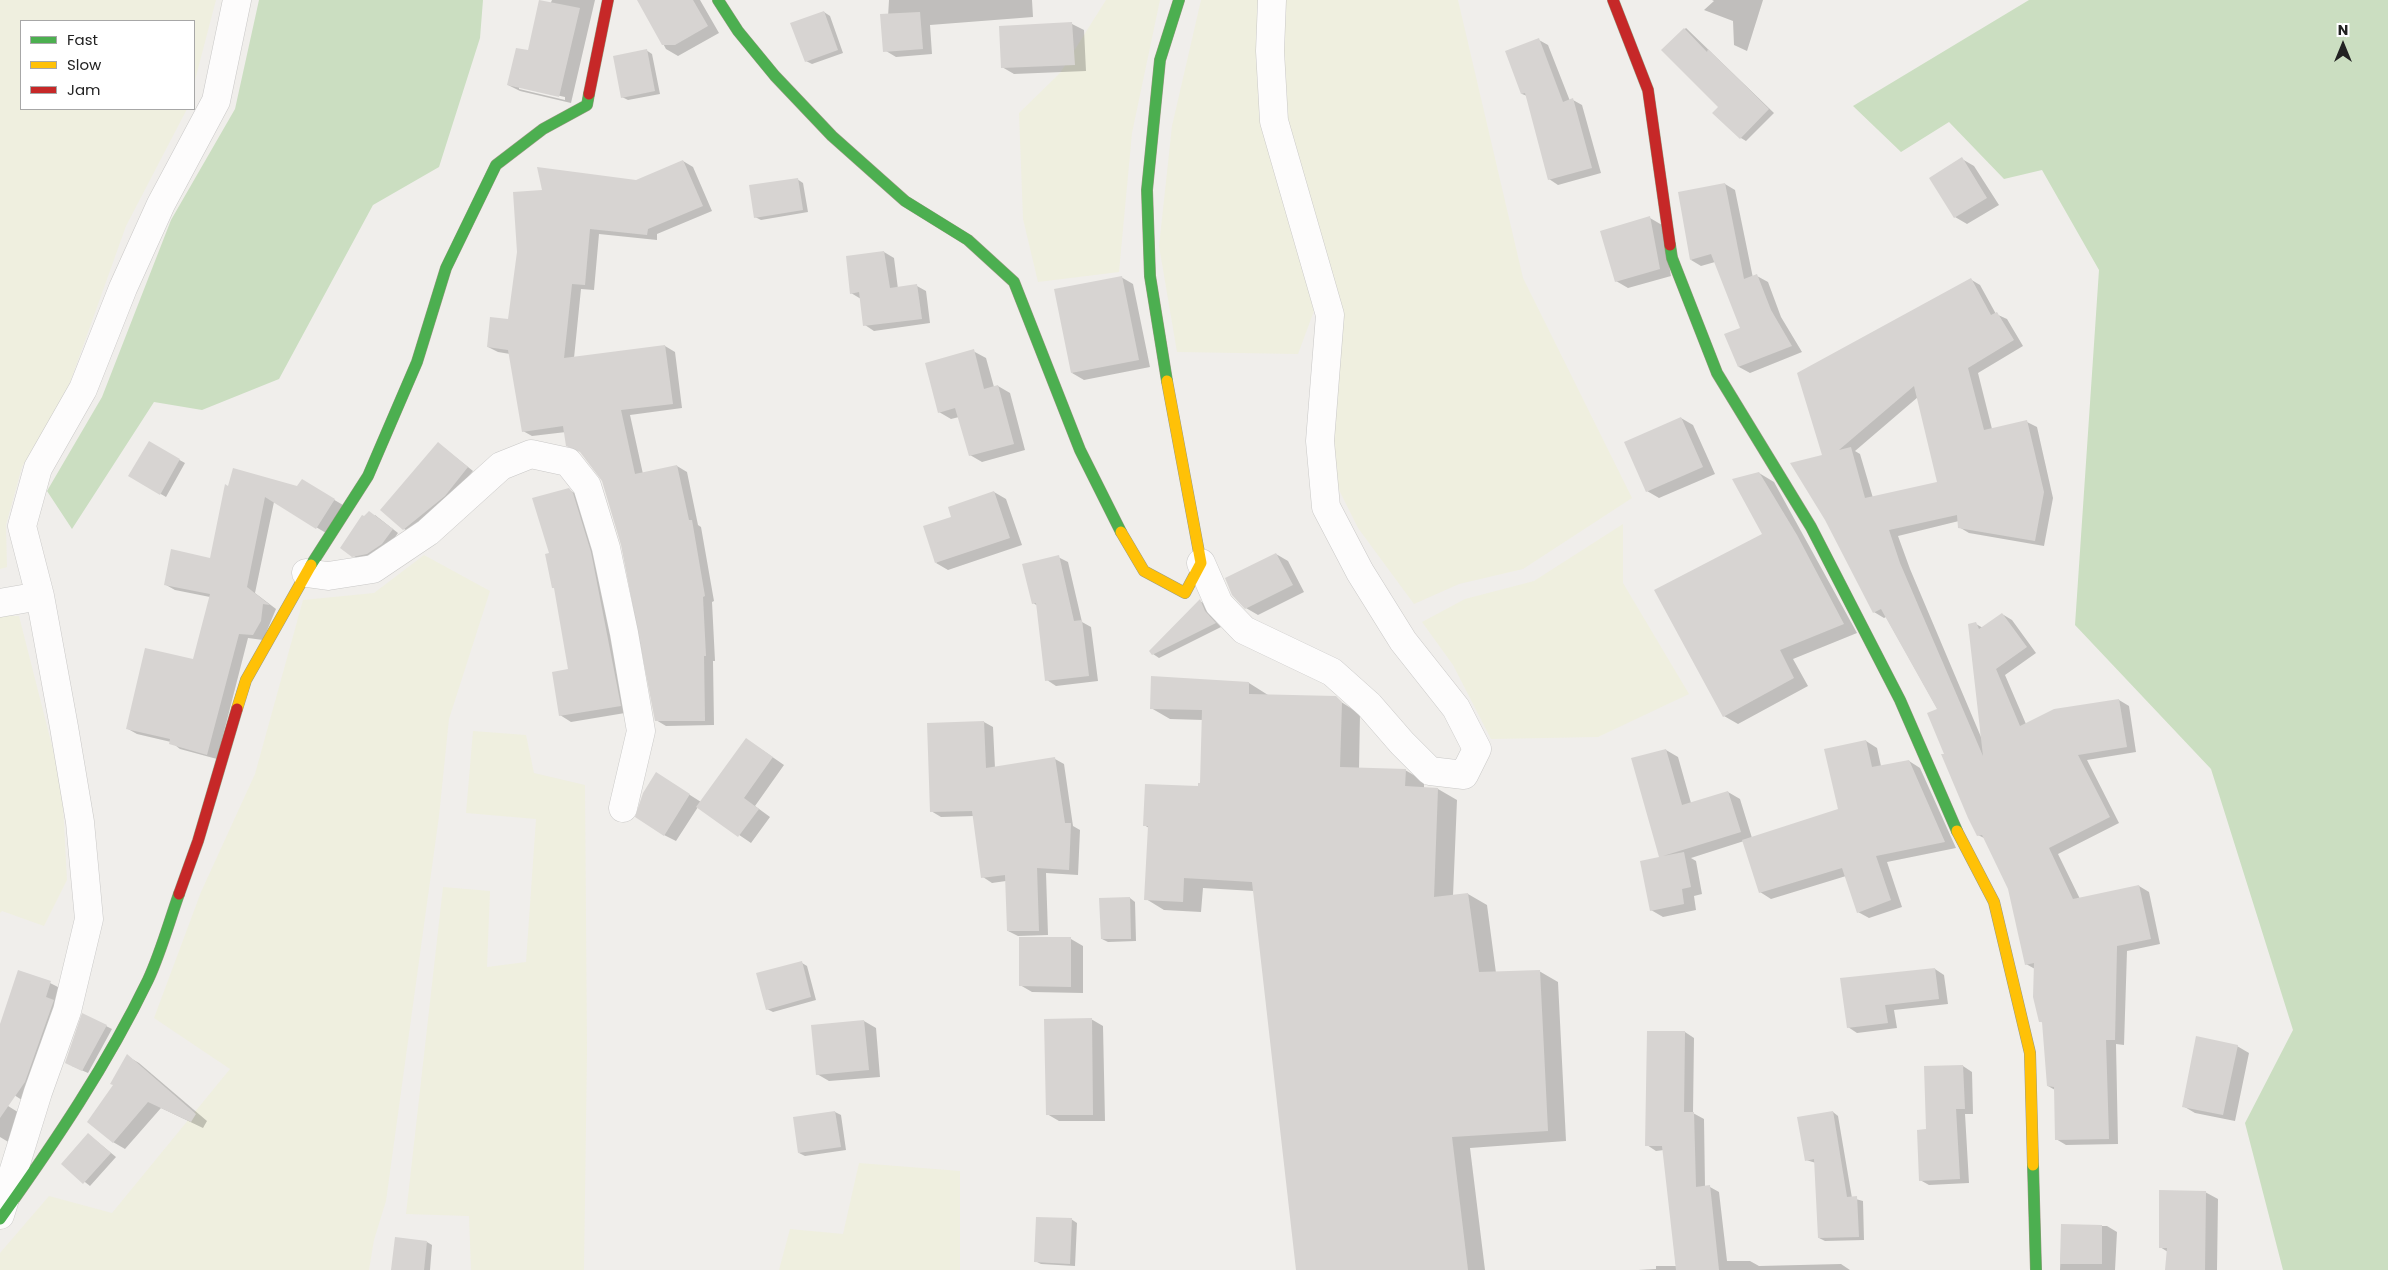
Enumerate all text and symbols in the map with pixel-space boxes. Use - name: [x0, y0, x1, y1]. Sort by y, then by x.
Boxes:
- legend: [20, 20, 195, 110]
- north arrow: [2318, 20, 2368, 70]
- text: N: [2338, 20, 2348, 40]
- text: Fast: [67, 29, 98, 50]
- text: Slow: [67, 54, 101, 75]
- text: Jam: [67, 79, 101, 100]

